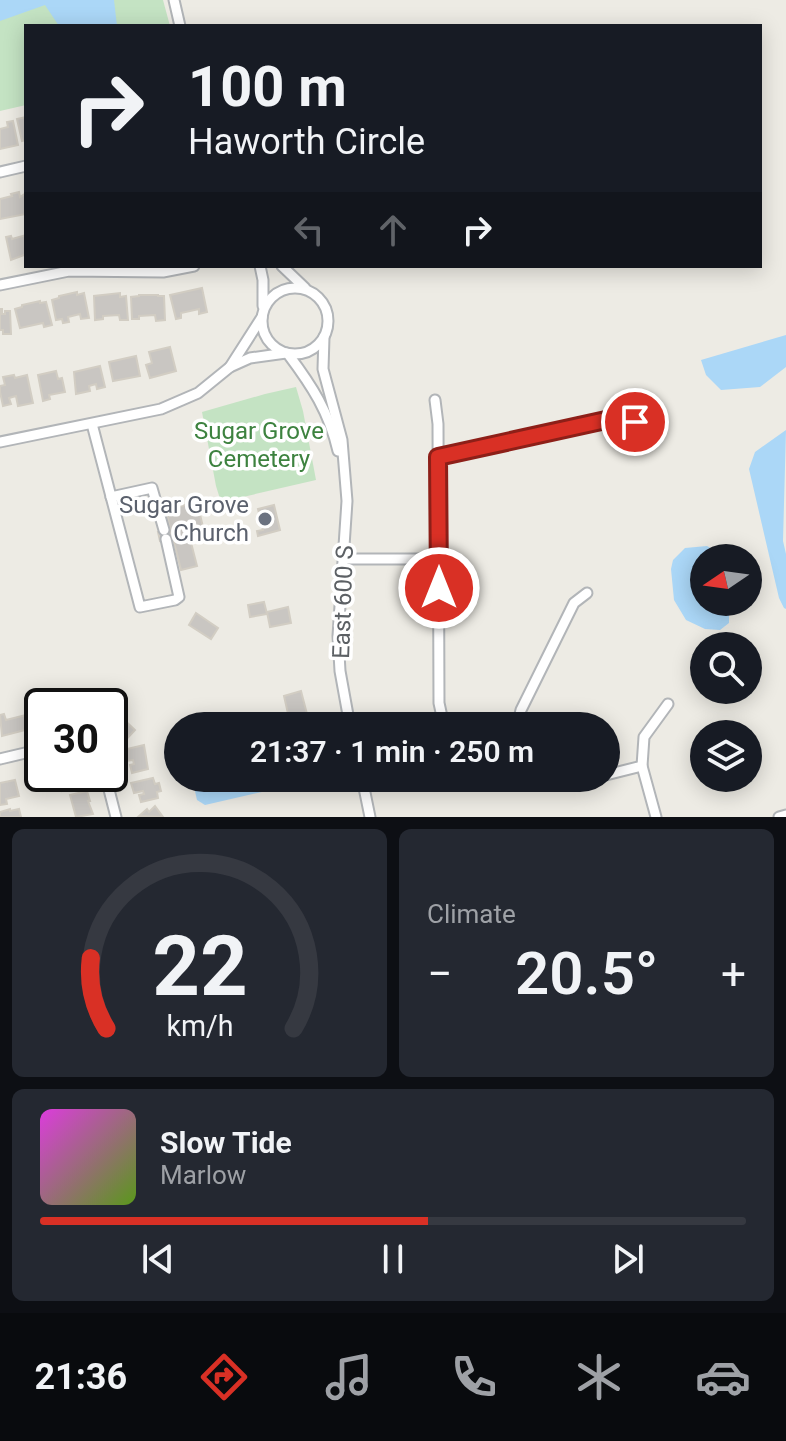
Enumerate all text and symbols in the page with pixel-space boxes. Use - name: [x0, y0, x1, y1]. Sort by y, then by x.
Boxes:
- text: 100 m: [188, 54, 347, 120]
- icon: right: [56, 56, 160, 160]
- text: Haworth Circle: [188, 121, 425, 163]
- icon: left: [287, 208, 331, 252]
- icon: ahead: [371, 208, 415, 252]
- icon: right: [455, 208, 499, 252]
- pin: [601, 388, 669, 456]
- icon: arrive: [613, 400, 657, 444]
- park label: Sugar Grove Cemetery: [194, 417, 324, 473]
- place label: Sugar Grove Church: [119, 491, 249, 547]
- marker: Sugar Grove Church: [256, 510, 274, 528]
- north arrow: [690, 544, 762, 616]
- map controls: [690, 544, 762, 792]
- street label: East 600 S: [327, 545, 359, 659]
- position arrow: [397, 546, 481, 630]
- button: search: [690, 632, 762, 704]
- speed limit sign: 30: [24, 688, 128, 792]
- button: layers: [690, 720, 762, 792]
- text: 21:37 · 1 min · 250 m: [250, 734, 534, 769]
- text: Climate: [427, 899, 516, 929]
- text: 22: [152, 918, 247, 1015]
- text: 20.5°: [515, 938, 658, 1009]
- text: −: [427, 948, 452, 1000]
- text: +: [721, 948, 746, 1000]
- text: km/h: [166, 1009, 233, 1043]
- text: Slow Tide: [160, 1125, 292, 1160]
- text: Marlow: [160, 1160, 246, 1190]
- icon: previous: [136, 1237, 180, 1281]
- icon: pause: [371, 1237, 415, 1281]
- icon: next: [606, 1237, 650, 1281]
- icon: directions: [196, 1349, 252, 1405]
- icon: music: [321, 1349, 377, 1405]
- icon: phone: [446, 1349, 502, 1405]
- icon: climate: [571, 1349, 627, 1405]
- icon: car: [695, 1349, 751, 1405]
- text: 21:36: [34, 1356, 127, 1398]

